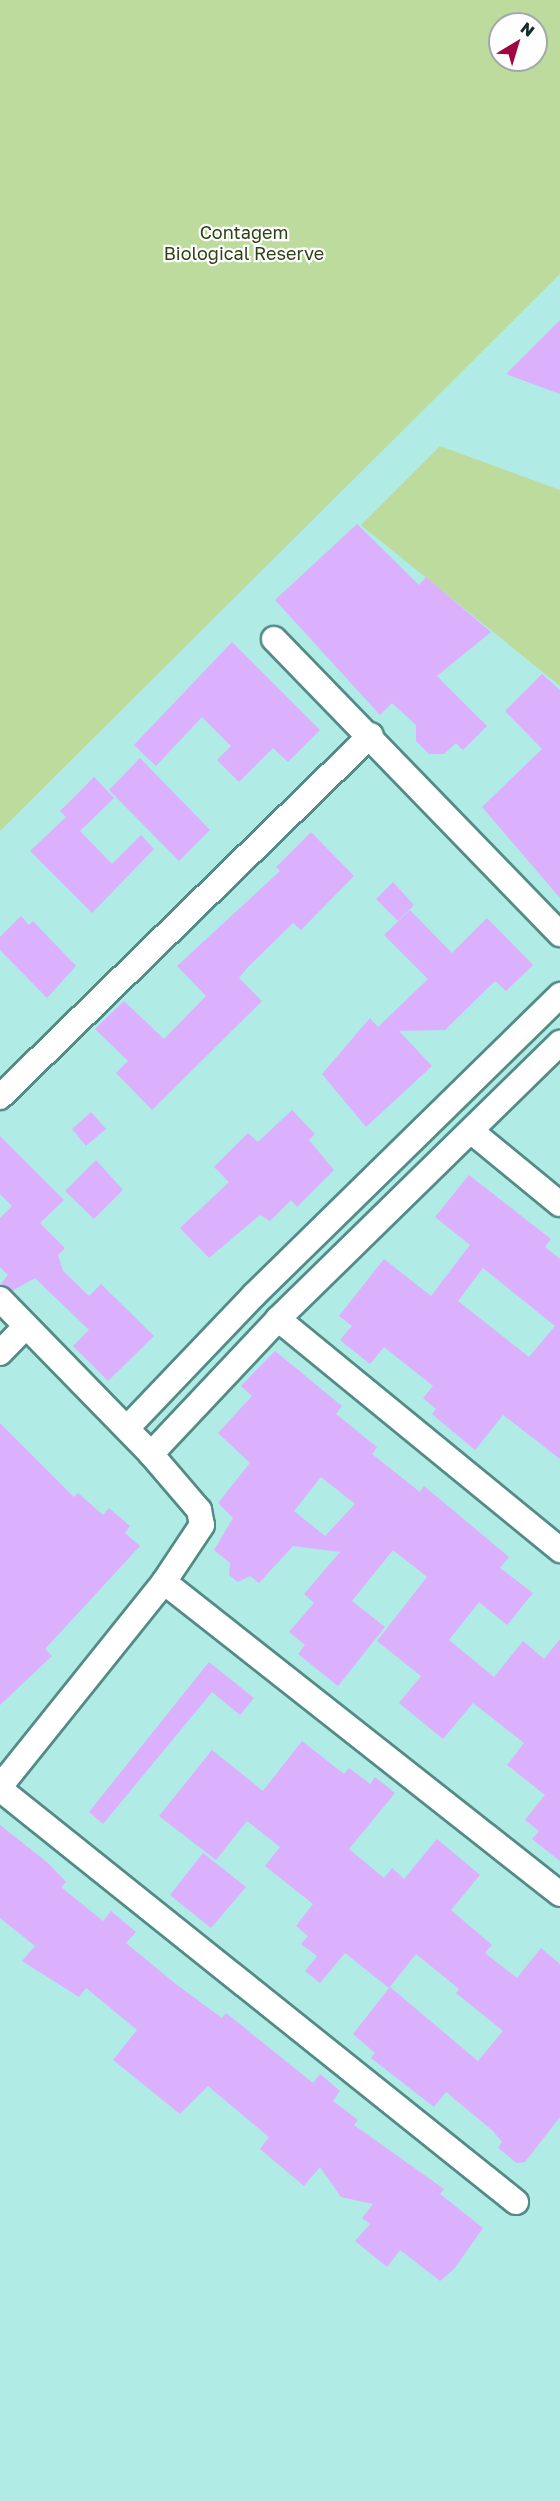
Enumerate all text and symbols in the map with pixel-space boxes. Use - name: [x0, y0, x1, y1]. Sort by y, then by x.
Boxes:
- north arrow: [488, 12, 548, 72]
- text: N: [517, 18, 539, 41]
- park label: Contagem Biological Reserve: [164, 222, 324, 264]

